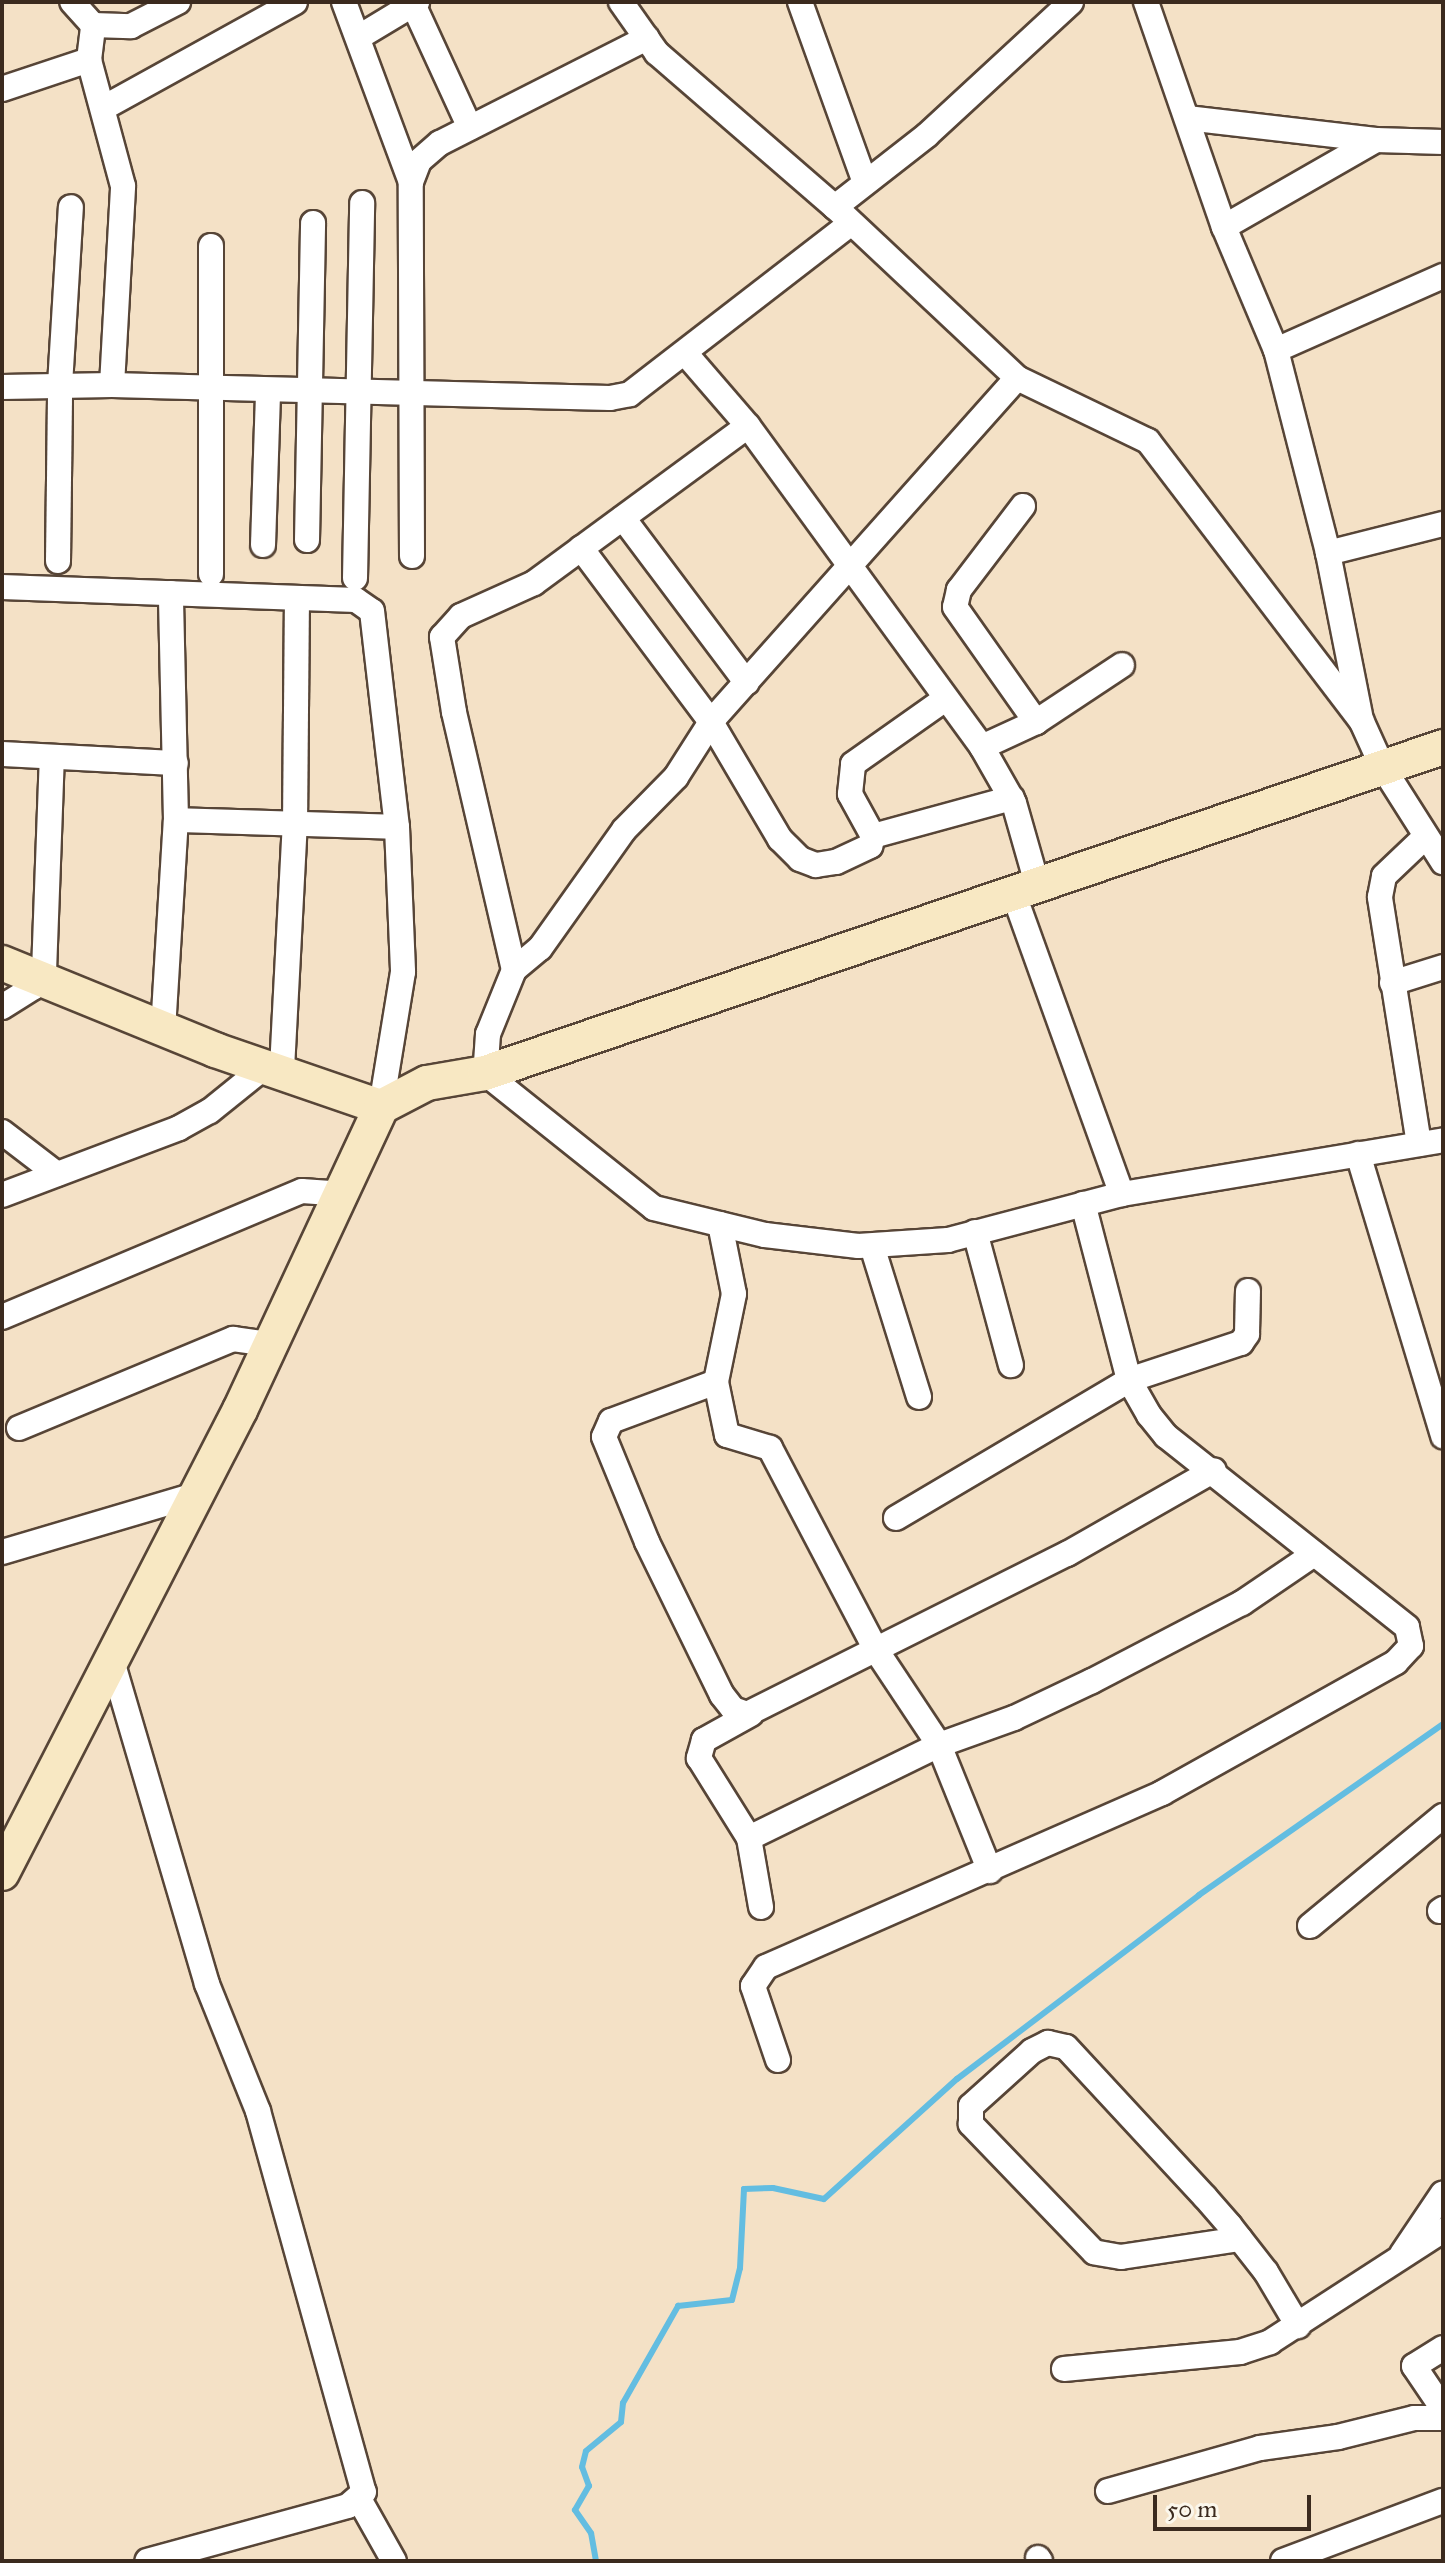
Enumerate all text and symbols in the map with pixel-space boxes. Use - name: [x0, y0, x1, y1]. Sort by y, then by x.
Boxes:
- scale bar: [1157, 2479, 1315, 2529]
- text: 50 m: [1167, 2494, 1217, 2524]

